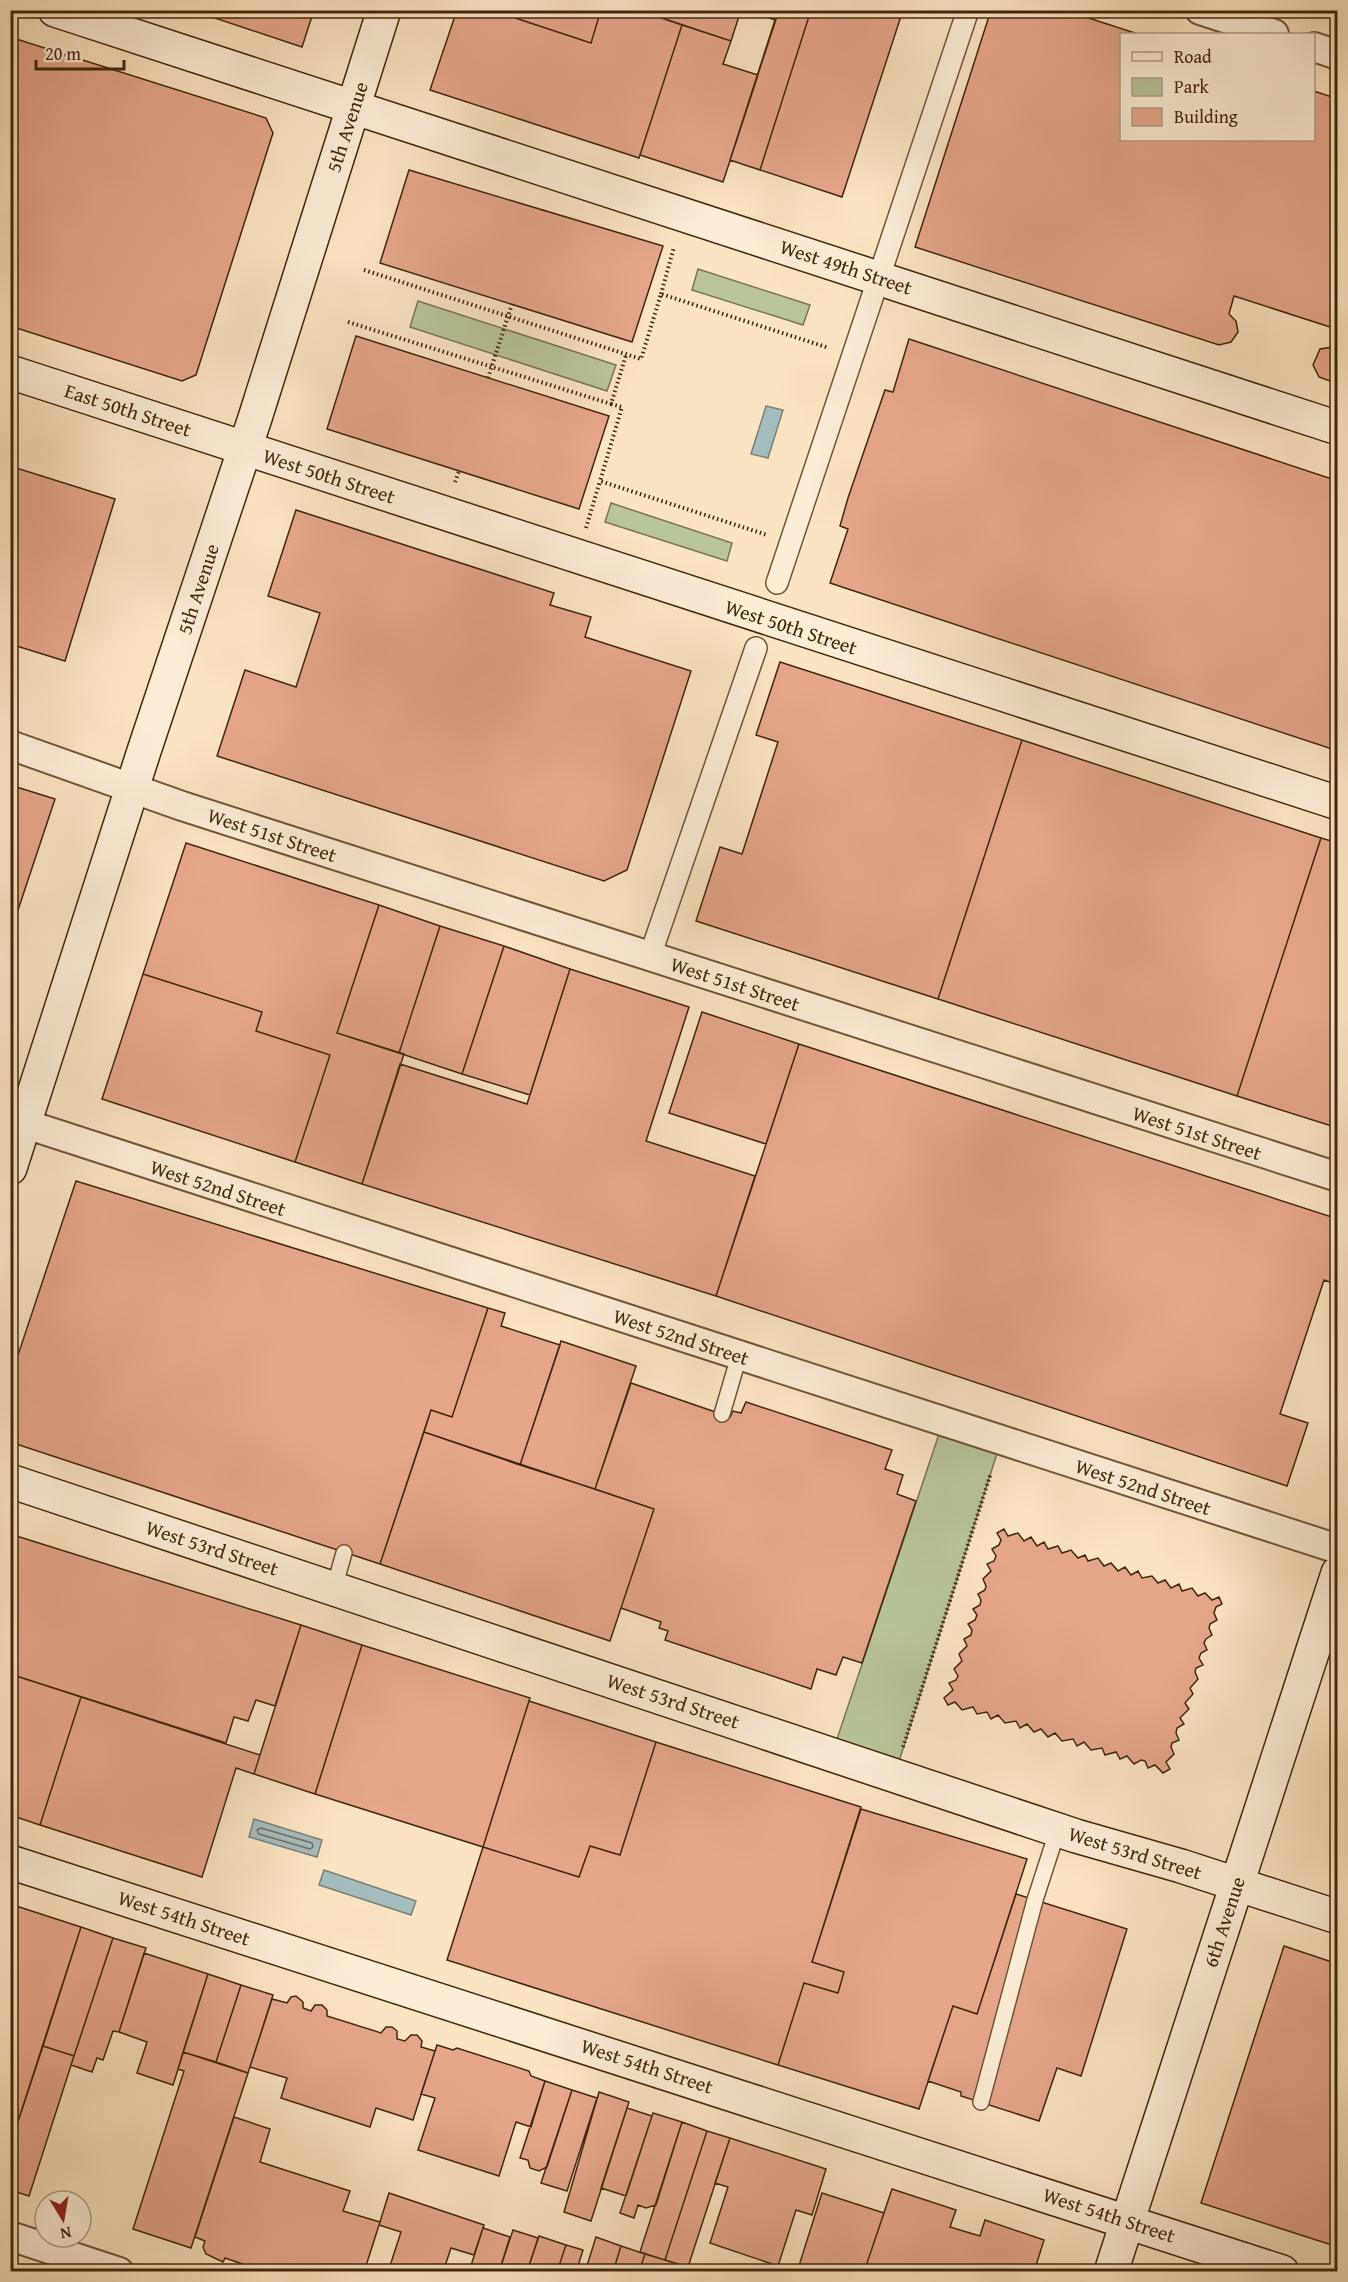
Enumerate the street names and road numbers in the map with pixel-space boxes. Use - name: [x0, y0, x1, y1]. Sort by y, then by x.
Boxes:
- street label: 5th Avenue: [318, 78, 375, 176]
- street label: West 49th Street: [776, 231, 916, 302]
- street label: East 50th Street: [61, 375, 195, 444]
- street label: West 50th Street: [259, 440, 399, 511]
- street label: 5th Avenue: [169, 540, 226, 638]
- street label: West 50th Street: [721, 591, 861, 662]
- street label: West 51st Street: [204, 800, 340, 869]
- street label: West 51st Street: [667, 949, 803, 1018]
- street label: West 51st Street: [1129, 1098, 1265, 1167]
- street label: West 52nd Street: [147, 1152, 290, 1223]
- street label: West 52nd Street: [610, 1301, 753, 1372]
- street label: West 52nd Street: [1072, 1451, 1215, 1522]
- street label: West 53rd Street: [142, 1512, 282, 1583]
- street label: West 53rd Street: [603, 1665, 743, 1736]
- street label: West 53rd Street: [1065, 1818, 1205, 1887]
- street label: 6th Avenue: [1195, 1873, 1252, 1971]
- street label: West 54th Street: [114, 1882, 254, 1953]
- street label: West 54th Street: [577, 2030, 717, 2101]
- street label: West 54th Street: [1039, 2179, 1179, 2250]

